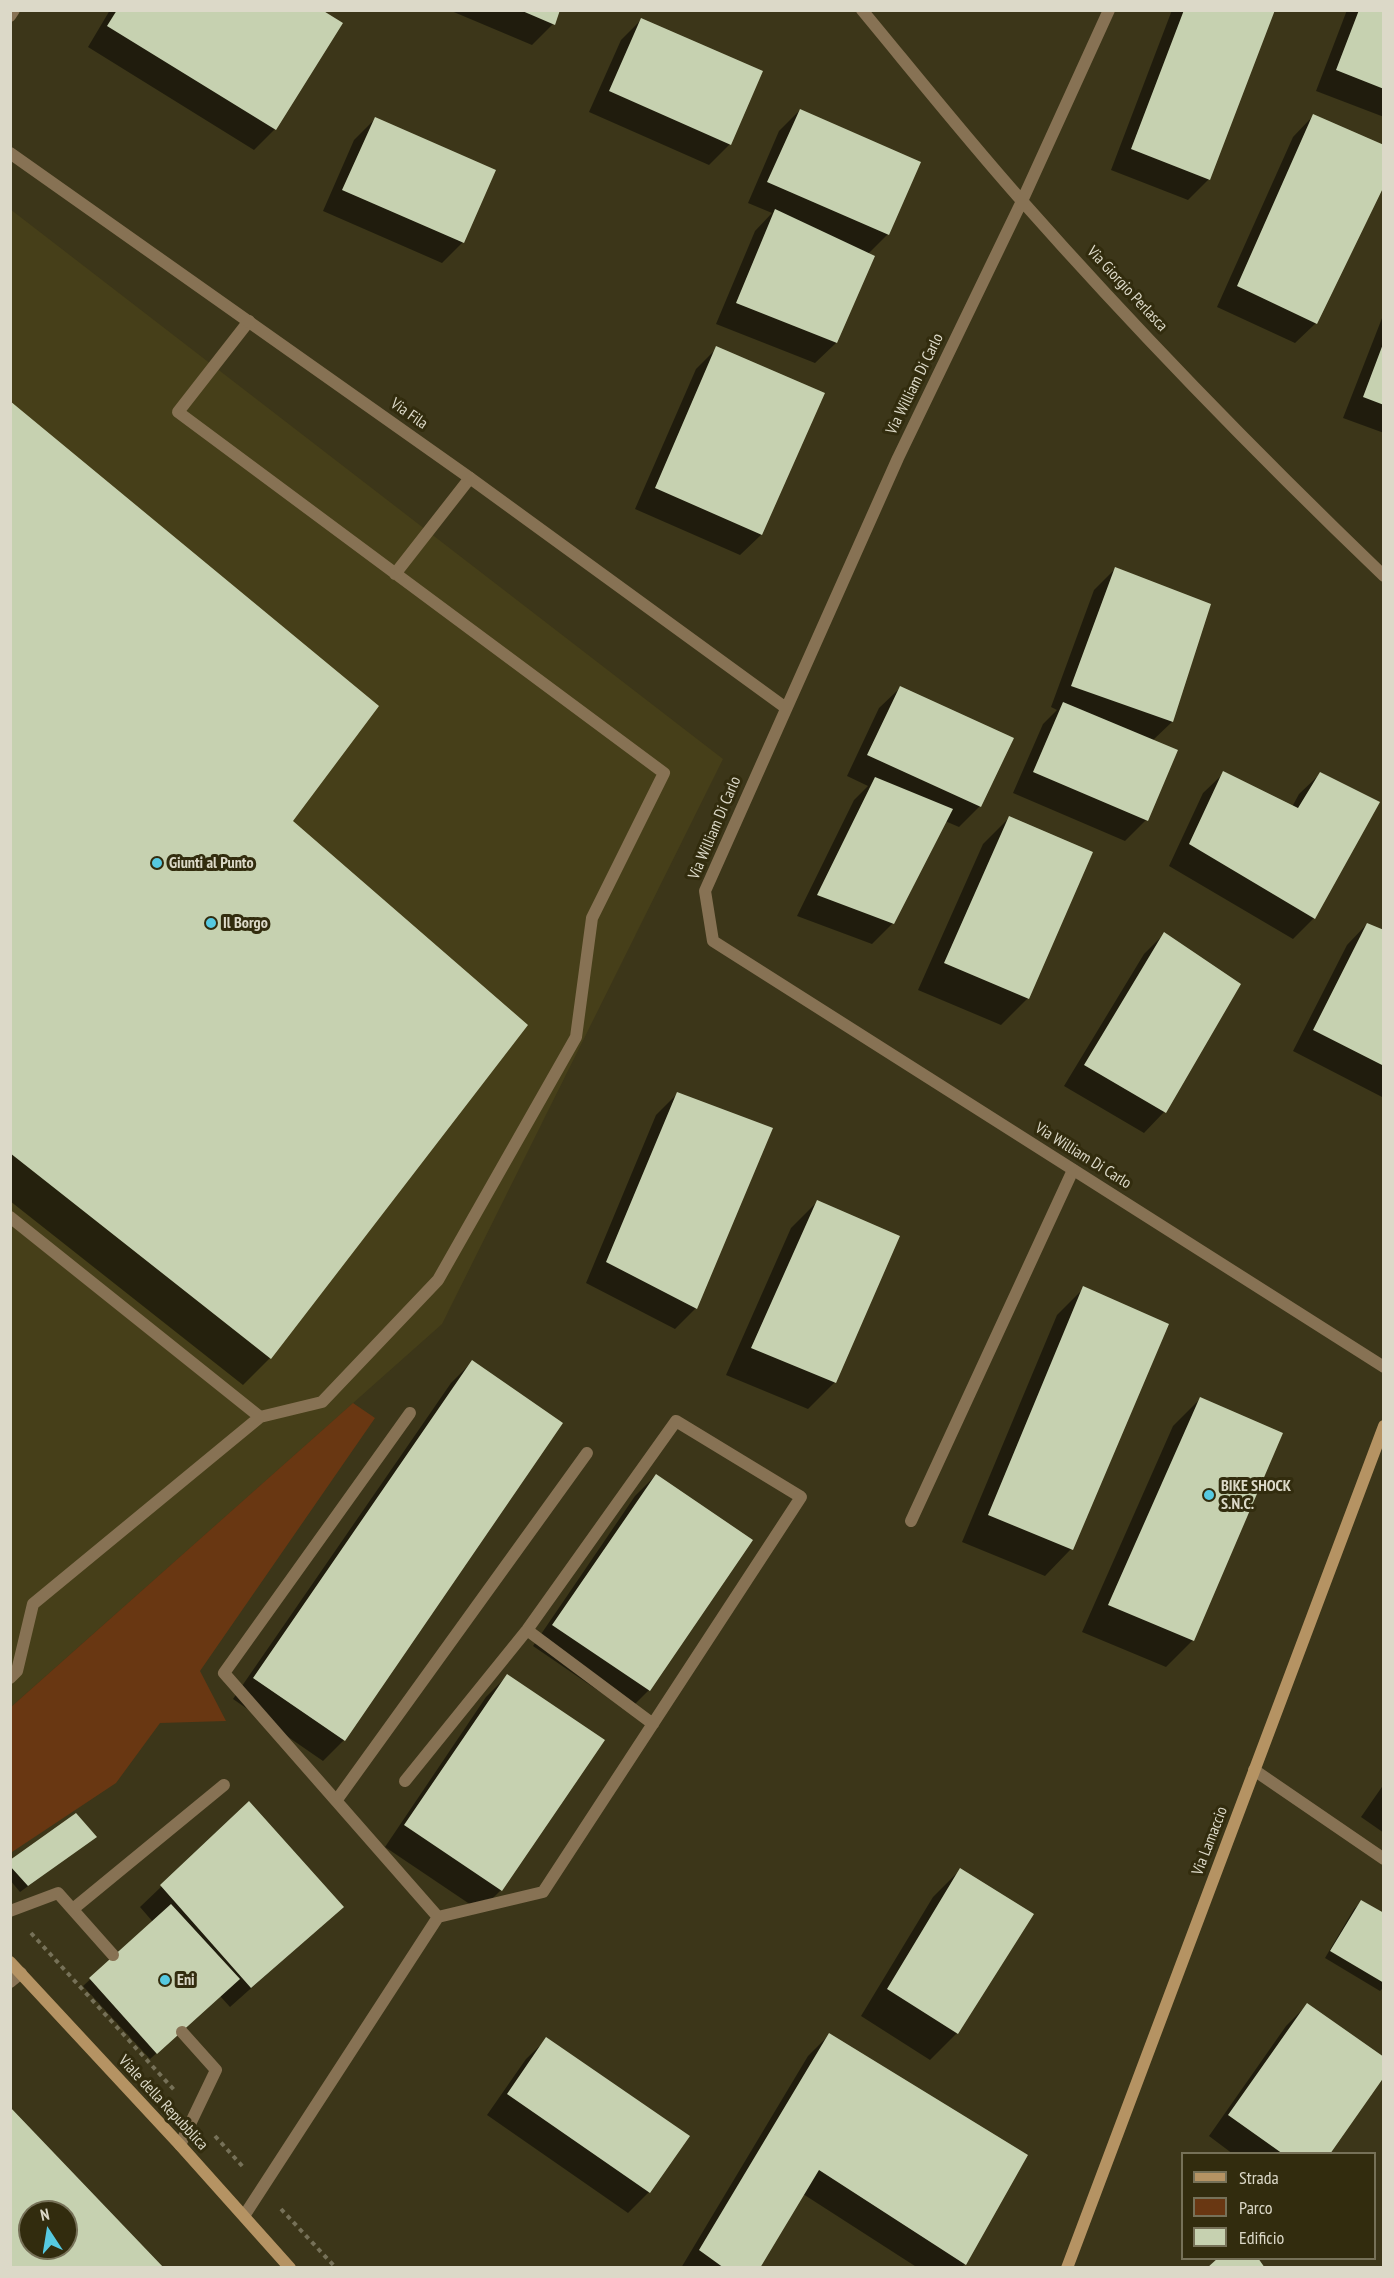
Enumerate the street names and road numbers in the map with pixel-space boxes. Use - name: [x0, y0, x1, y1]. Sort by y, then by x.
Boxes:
- street label: Via Giorgio Perlasca: [1083, 242, 1171, 336]
- street label: Via William Di Carlo: [882, 330, 948, 438]
- street label: Via Fila: [387, 394, 431, 434]
- street label: Via William Di Carlo: [685, 774, 745, 882]
- street label: Via William Di Carlo: [1031, 1119, 1135, 1193]
- street label: Via Lamaccio: [1188, 1804, 1232, 1878]
- street label: Viale della Repubblica: [114, 2052, 212, 2154]

